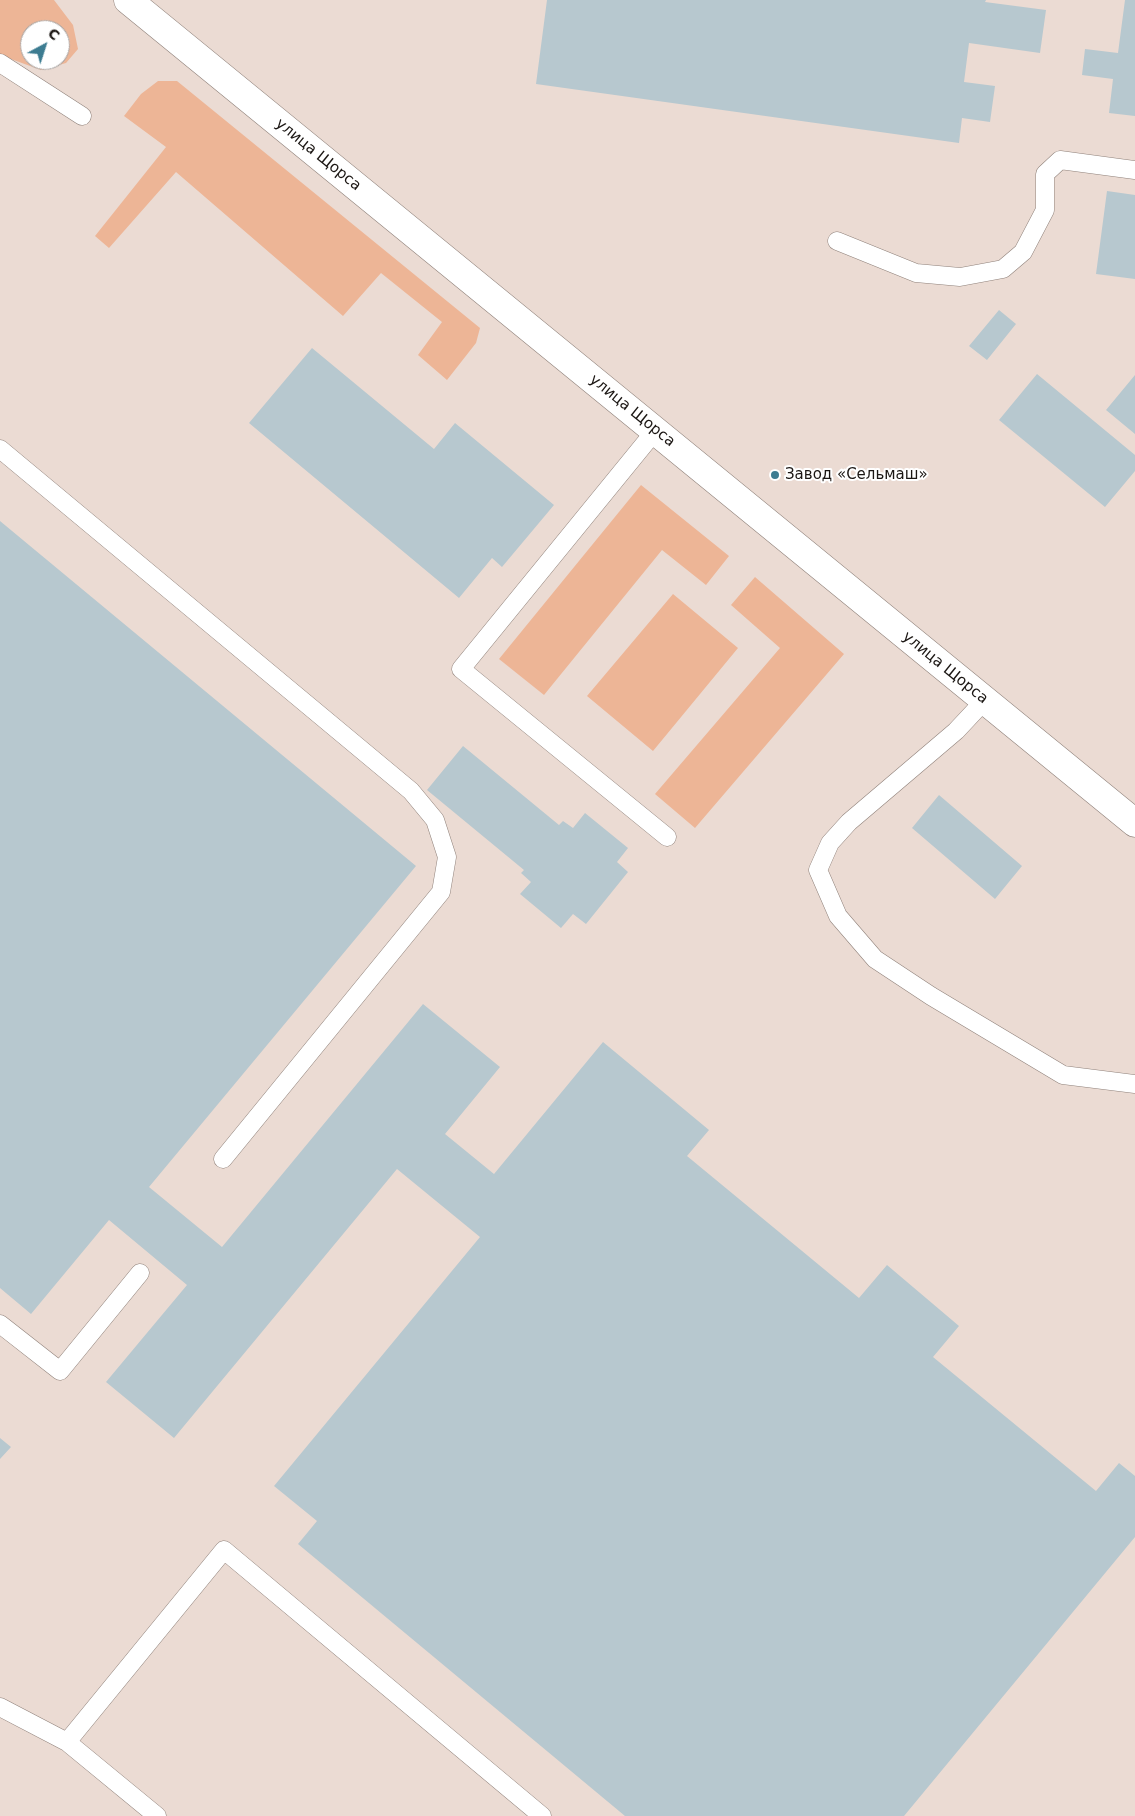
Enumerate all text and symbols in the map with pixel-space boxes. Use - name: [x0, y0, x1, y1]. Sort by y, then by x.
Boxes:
- north arrow: [20, 20, 70, 70]
- text: С: [45, 25, 63, 44]
- street label: улица Щорса: [272, 115, 364, 195]
- street label: улица Щорса: [586, 371, 678, 451]
- place label: Завод «Сельмаш»: [785, 466, 928, 484]
- marker: Завод «Сельмаш»: [769, 469, 781, 481]
- street label: улица Щорса: [899, 628, 991, 708]

